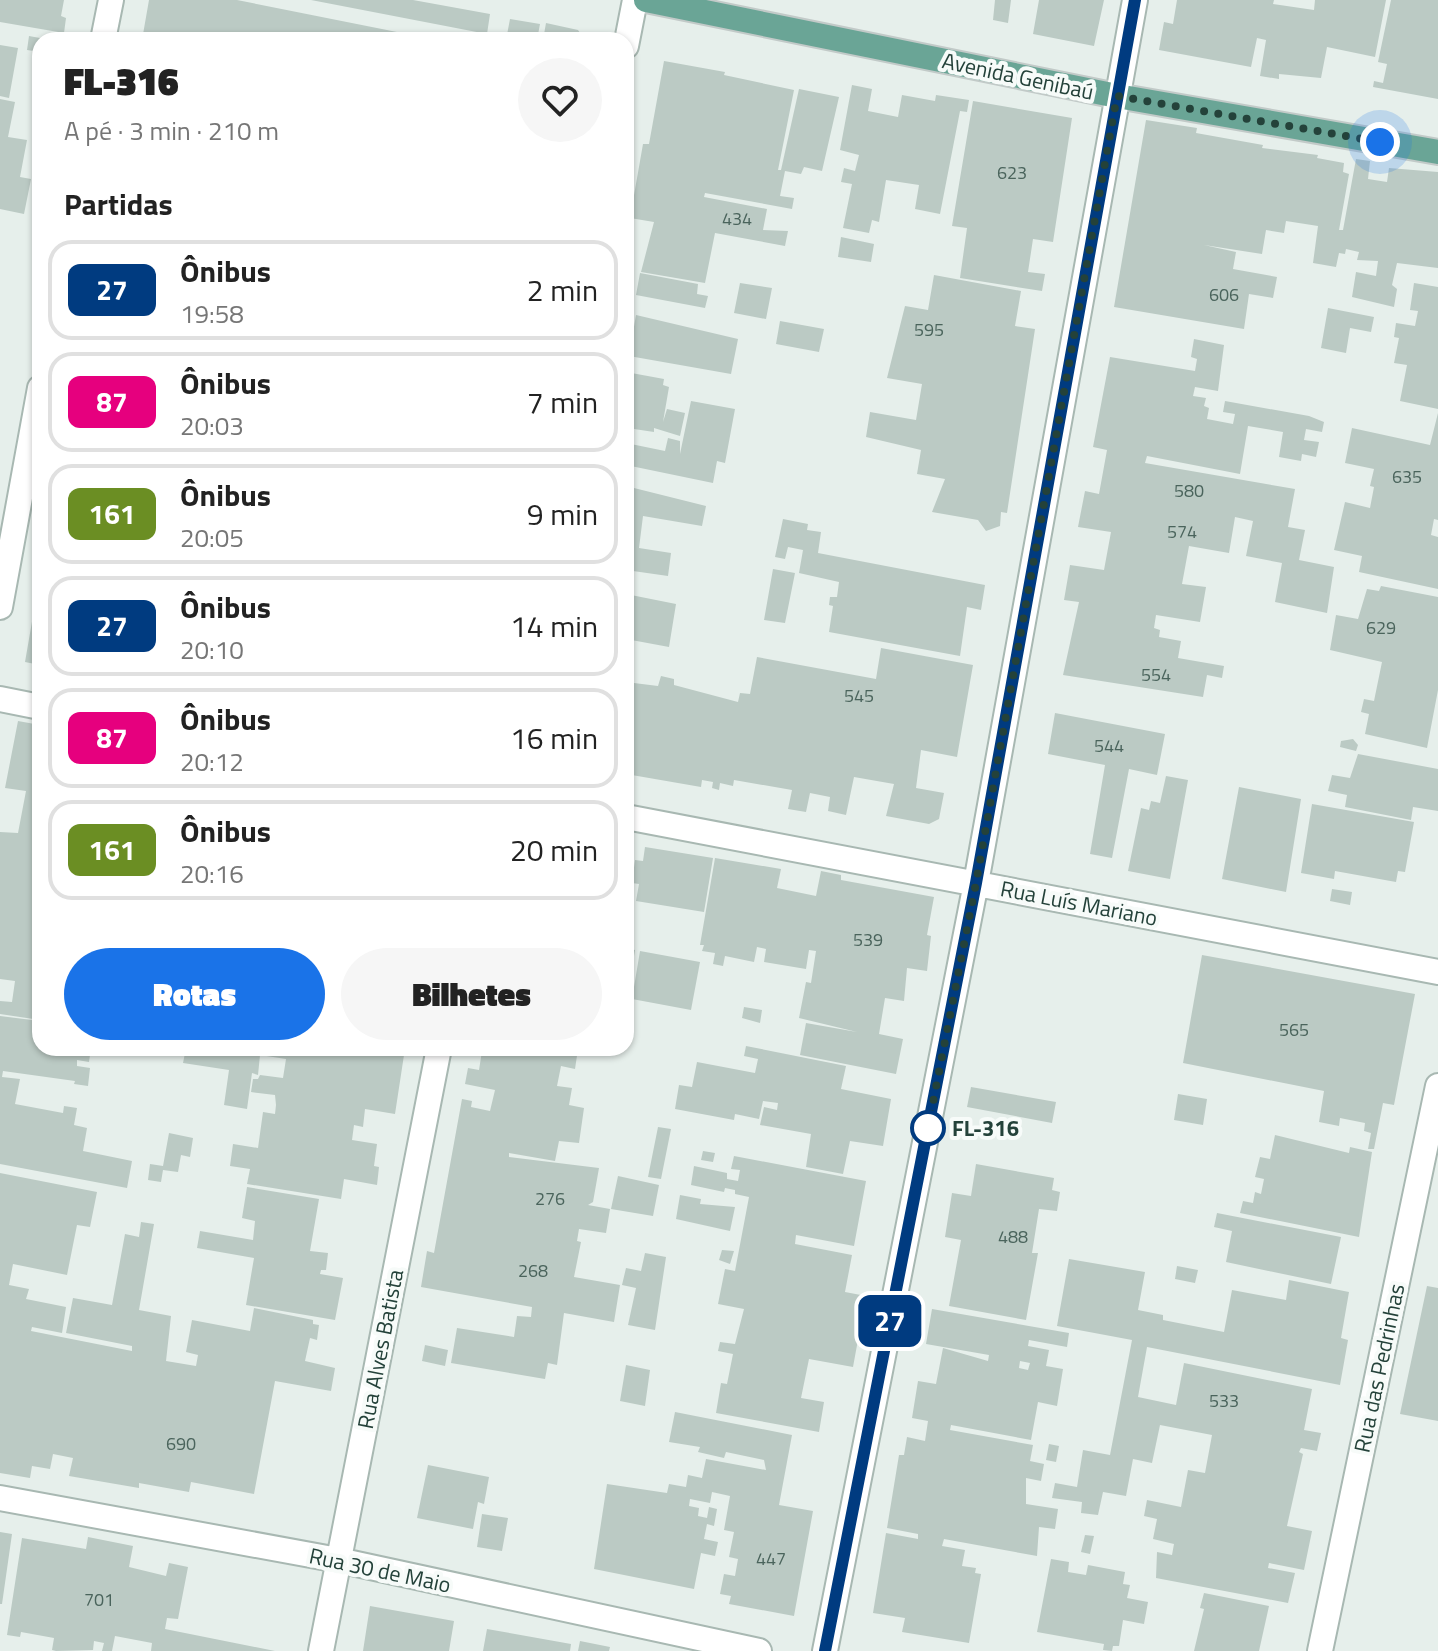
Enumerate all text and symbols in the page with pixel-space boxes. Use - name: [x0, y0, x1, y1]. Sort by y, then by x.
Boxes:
- street label: Avenida Genibaú: [939, 43, 1097, 109]
- text: FL-316: [64, 52, 179, 110]
- button: heart: [518, 58, 602, 142]
- text: A pé · 3 min · 210 m: [64, 111, 279, 150]
- your location: [1360, 122, 1400, 162]
- house number: 623: [997, 159, 1027, 186]
- text: Partidas: [64, 181, 173, 227]
- house number: 434: [722, 205, 752, 232]
- text: Ônibus: [180, 248, 271, 294]
- text: 2 min: [527, 267, 598, 313]
- text: 27: [96, 268, 128, 311]
- house number: 606: [1209, 281, 1239, 308]
- text: 19:58: [180, 294, 244, 333]
- house number: 595: [914, 316, 944, 343]
- text: Ônibus: [180, 360, 271, 406]
- text: 7 min: [527, 379, 598, 425]
- text: 87: [96, 380, 128, 423]
- text: 20:03: [180, 406, 244, 445]
- house number: 635: [1392, 463, 1422, 490]
- text: Ônibus: [180, 472, 271, 518]
- house number: 580: [1174, 477, 1204, 504]
- text: 9 min: [527, 491, 598, 537]
- text: 161: [88, 492, 136, 535]
- text: 20:05: [180, 518, 244, 557]
- house number: 574: [1167, 518, 1197, 545]
- text: Ônibus: [180, 584, 271, 630]
- text: 14 min: [510, 603, 598, 649]
- text: 27: [96, 604, 128, 647]
- house number: 629: [1366, 614, 1396, 641]
- text: 20:10: [180, 630, 244, 669]
- house number: 554: [1141, 661, 1171, 688]
- house number: 545: [844, 682, 874, 709]
- text: Ônibus: [180, 696, 271, 742]
- text: 16 min: [510, 715, 598, 761]
- text: 87: [96, 716, 128, 759]
- house number: 544: [1094, 732, 1124, 759]
- text: 20:12: [180, 742, 244, 781]
- text: Ônibus: [180, 808, 271, 854]
- text: 20 min: [510, 827, 598, 873]
- text: 161: [88, 828, 136, 871]
- text: 20:16: [180, 854, 244, 893]
- street label: Rua Luís Mariano: [998, 871, 1160, 935]
- house number: 539: [853, 926, 883, 953]
- button: Rotas: [64, 948, 325, 1040]
- button: Bilhetes: [341, 948, 602, 1040]
- house number: 565: [1279, 1016, 1309, 1043]
- marker: FL-316: [911, 1111, 945, 1145]
- place label: FL-316: [952, 1111, 1019, 1145]
- house number: 276: [535, 1185, 565, 1212]
- house number: 488: [998, 1223, 1028, 1250]
- house number: 268: [518, 1257, 548, 1284]
- street label: Rua Alves Batista: [348, 1266, 412, 1432]
- street label: Rua das Pedrinhas: [1345, 1280, 1413, 1456]
- line badge: 27: [854, 1295, 926, 1347]
- text: 27: [874, 1299, 906, 1342]
- house number: 533: [1209, 1387, 1239, 1414]
- house number: 690: [166, 1430, 196, 1457]
- street label: Rua 30 de Maio: [306, 1538, 454, 1602]
- house number: 447: [756, 1545, 786, 1572]
- house number: 701: [84, 1586, 114, 1613]

